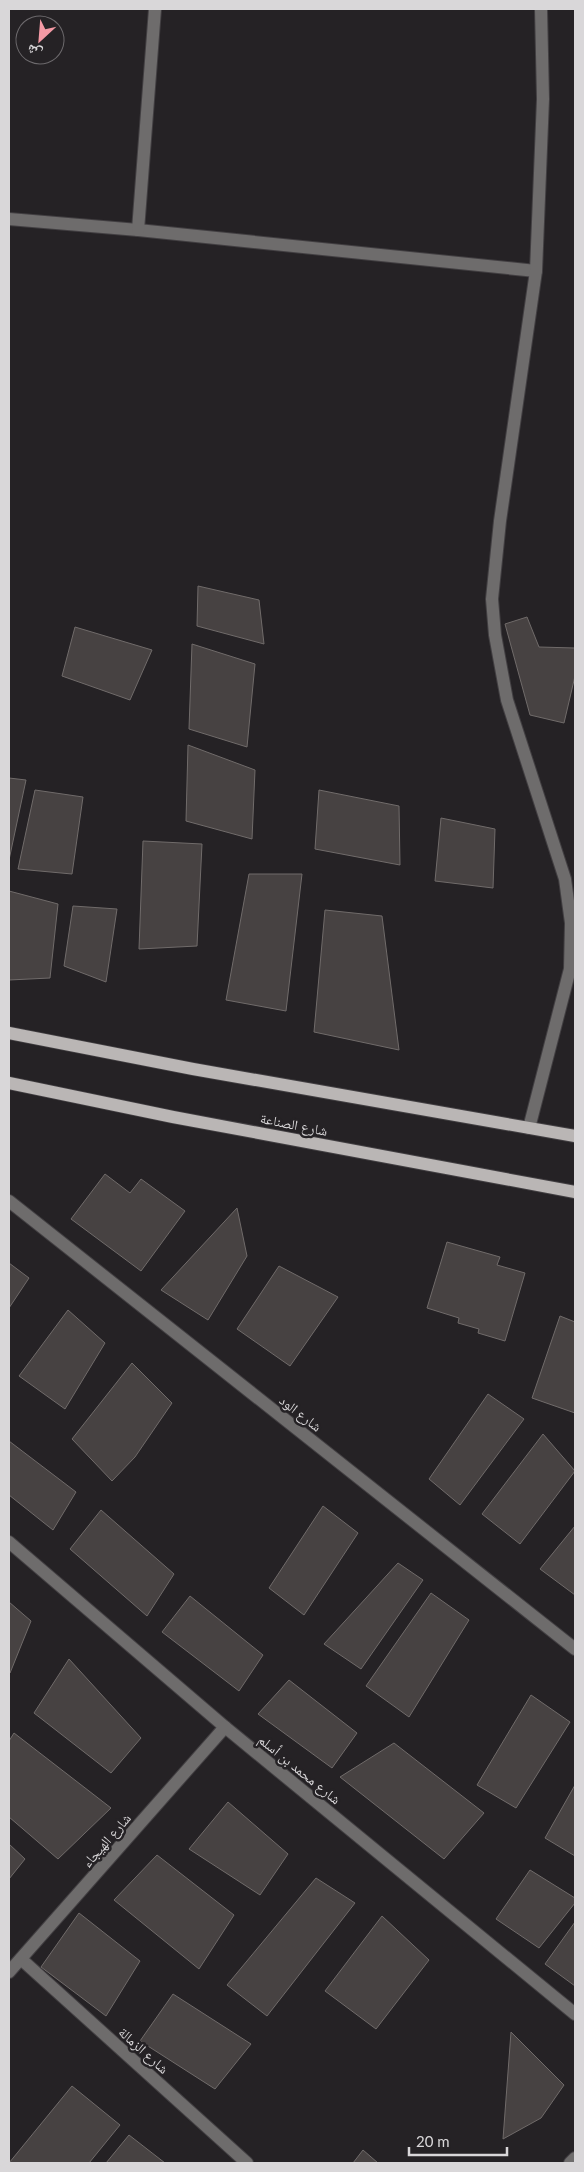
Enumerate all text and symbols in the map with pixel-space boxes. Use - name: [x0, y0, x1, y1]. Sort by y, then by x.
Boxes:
- north arrow: [15, 15, 65, 65]
- text: ش: [24, 40, 45, 63]
- street label: شارع الصناعة: [258, 1109, 329, 1141]
- street label: شارع الود: [275, 1391, 325, 1436]
- street label: شارع محمد بن أسلم: [254, 1731, 345, 1809]
- street label: شارع الهيجاء: [78, 1810, 136, 1872]
- street label: شارع الزمالة: [114, 2023, 172, 2078]
- scale bar: [409, 2124, 506, 2156]
- text: 20 m: [416, 2132, 450, 2150]

